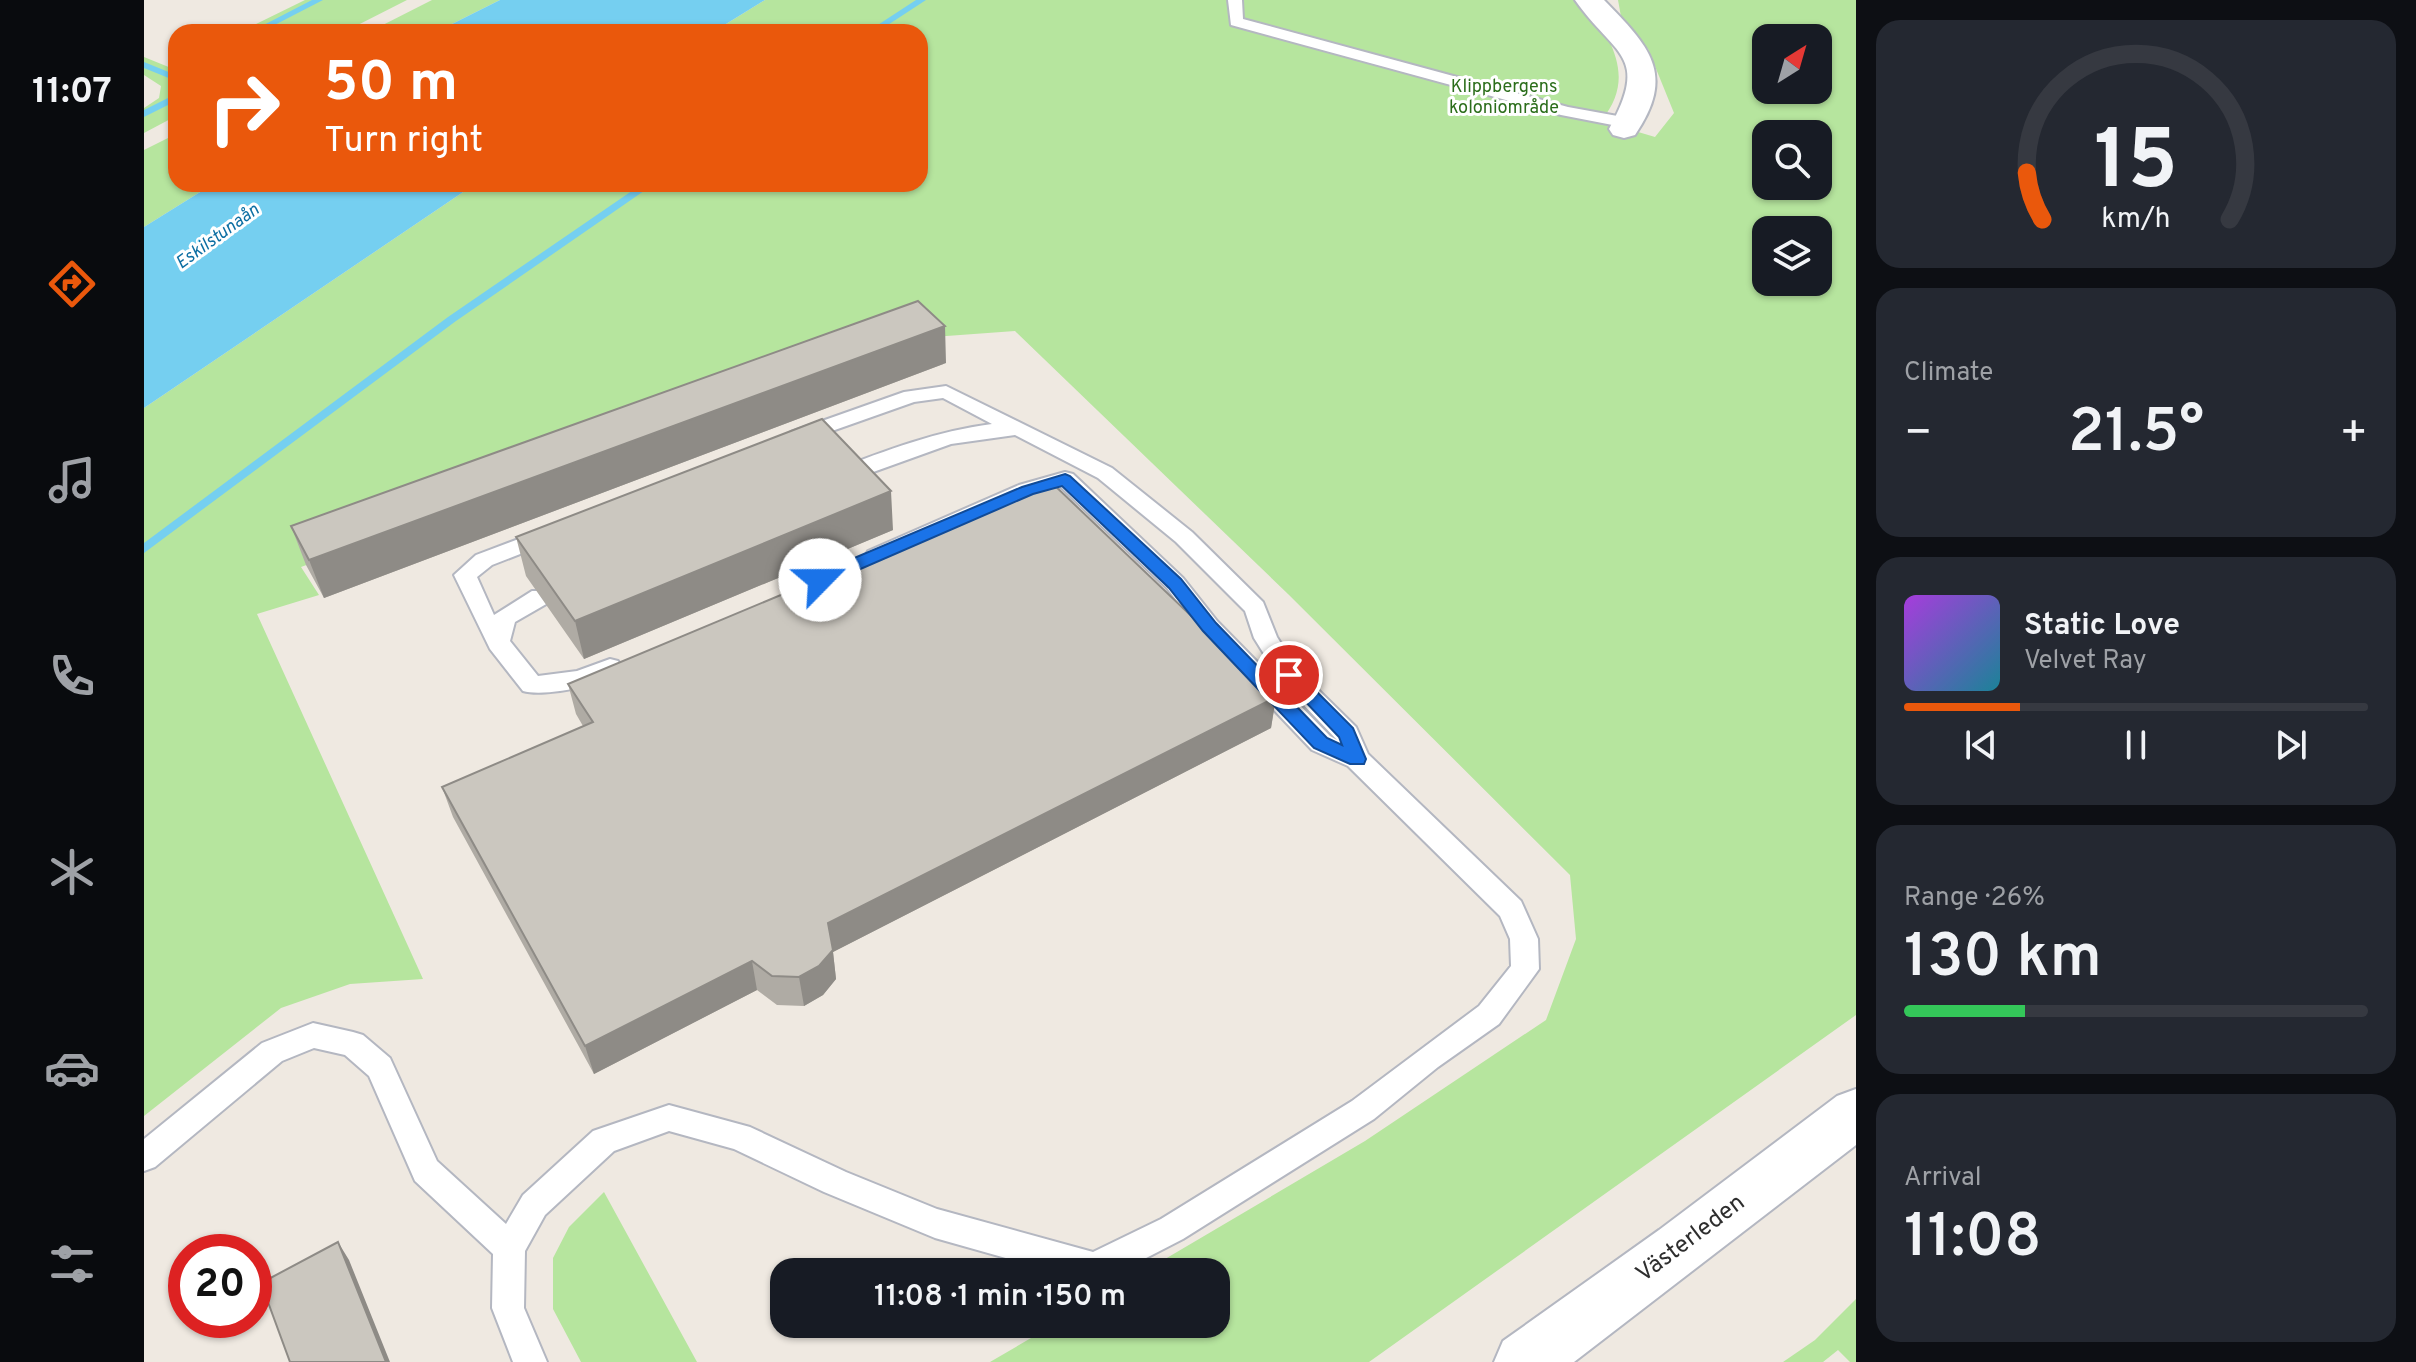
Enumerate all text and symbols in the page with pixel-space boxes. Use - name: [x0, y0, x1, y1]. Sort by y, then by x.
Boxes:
- north arrow: [1752, 24, 1832, 104]
- map controls: [1752, 24, 1832, 296]
- text: 50 m: [324, 50, 458, 120]
- icon: right: [192, 56, 296, 160]
- text: 11:07: [32, 70, 112, 116]
- park label: Klippbergens koloniområde: [1449, 76, 1559, 120]
- text: 15: [2094, 113, 2178, 218]
- text: Turn right: [324, 119, 483, 165]
- button: search: [1752, 120, 1832, 200]
- water label: Eskilstunaån: [172, 199, 265, 275]
- text: km/h: [2101, 202, 2171, 238]
- button: layers: [1752, 216, 1832, 296]
- icon: directions: [44, 256, 100, 312]
- text: Climate: [1904, 357, 1993, 390]
- text: 21.5°: [2068, 397, 2204, 473]
- text: −: [1904, 407, 1932, 463]
- text: +: [2340, 407, 2368, 463]
- icon: music: [44, 452, 100, 508]
- position arrow: [778, 538, 862, 622]
- text: Static Love: [2024, 608, 2180, 645]
- pin: [1255, 641, 1323, 709]
- text: Velvet Ray: [2024, 645, 2147, 678]
- icon: phone: [44, 648, 100, 704]
- icon: arrive: [1267, 653, 1311, 697]
- icon: previous: [1959, 723, 2003, 767]
- icon: pause: [2114, 723, 2158, 767]
- icon: next: [2269, 723, 2313, 767]
- icon: climate: [44, 844, 100, 900]
- text: Range · 26%: [1904, 882, 2045, 915]
- text: 130 km: [1904, 922, 2102, 998]
- icon: car: [44, 1040, 100, 1096]
- text: Arrival: [1904, 1162, 1982, 1195]
- street label: Västerleden: [1631, 1188, 1751, 1290]
- text: 11:08: [1904, 1202, 2042, 1278]
- speed limit sign: 20: [168, 1234, 272, 1338]
- icon: filters: [44, 1236, 100, 1292]
- text: 11:08 · 1 min · 150 m: [874, 1279, 1126, 1316]

